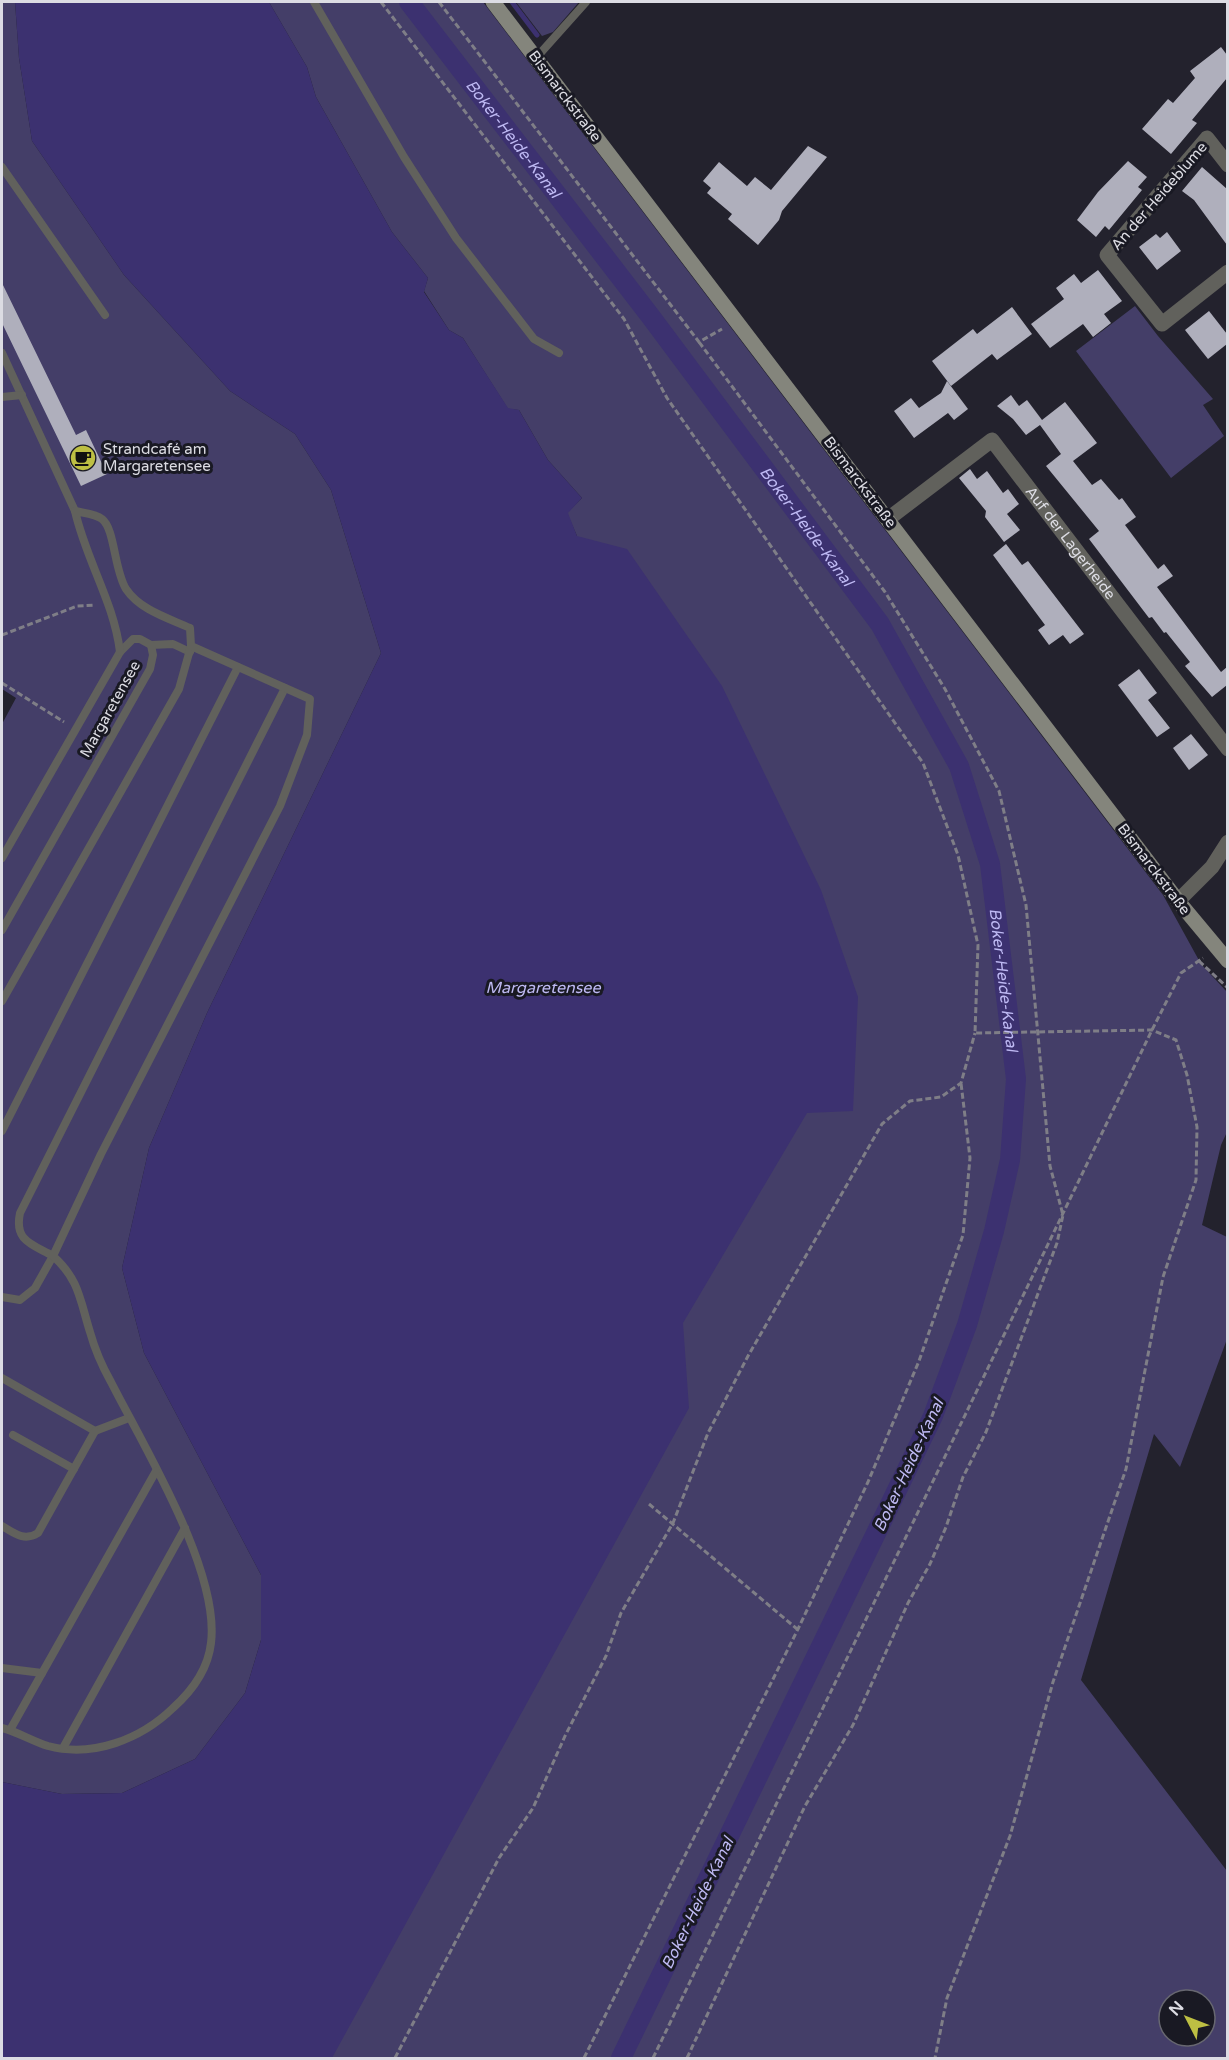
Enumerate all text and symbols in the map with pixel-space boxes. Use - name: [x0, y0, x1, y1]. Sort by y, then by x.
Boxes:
- street label: Bismarckstraße: [525, 47, 605, 145]
- water label: Boker-Heide-Kanal: [461, 76, 566, 204]
- street label: An der Heideblume: [1107, 138, 1211, 254]
- street label: Bismarckstraße: [820, 433, 900, 531]
- place label: Strandcafé am Margaretensee: [103, 440, 211, 475]
- cafe icon: Strandcafé am Margaretensee: [68, 443, 98, 473]
- water label: Boker-Heide-Kanal: [755, 463, 858, 592]
- street label: Auf der Lagerheide: [1022, 483, 1119, 603]
- street label: Margaretensee: [76, 658, 144, 760]
- street label: Bismarckstraße: [1114, 820, 1194, 918]
- water label: Boker-Heide-Kanal: [984, 907, 1022, 1055]
- water label: Margaretensee: [486, 978, 601, 998]
- water label: Boker-Heide-Kanal: [869, 1394, 949, 1535]
- water label: Boker-Heide-Kanal: [657, 1833, 739, 1973]
- north arrow: [1157, 1988, 1217, 2048]
- text: N: [1165, 1997, 1188, 2020]

